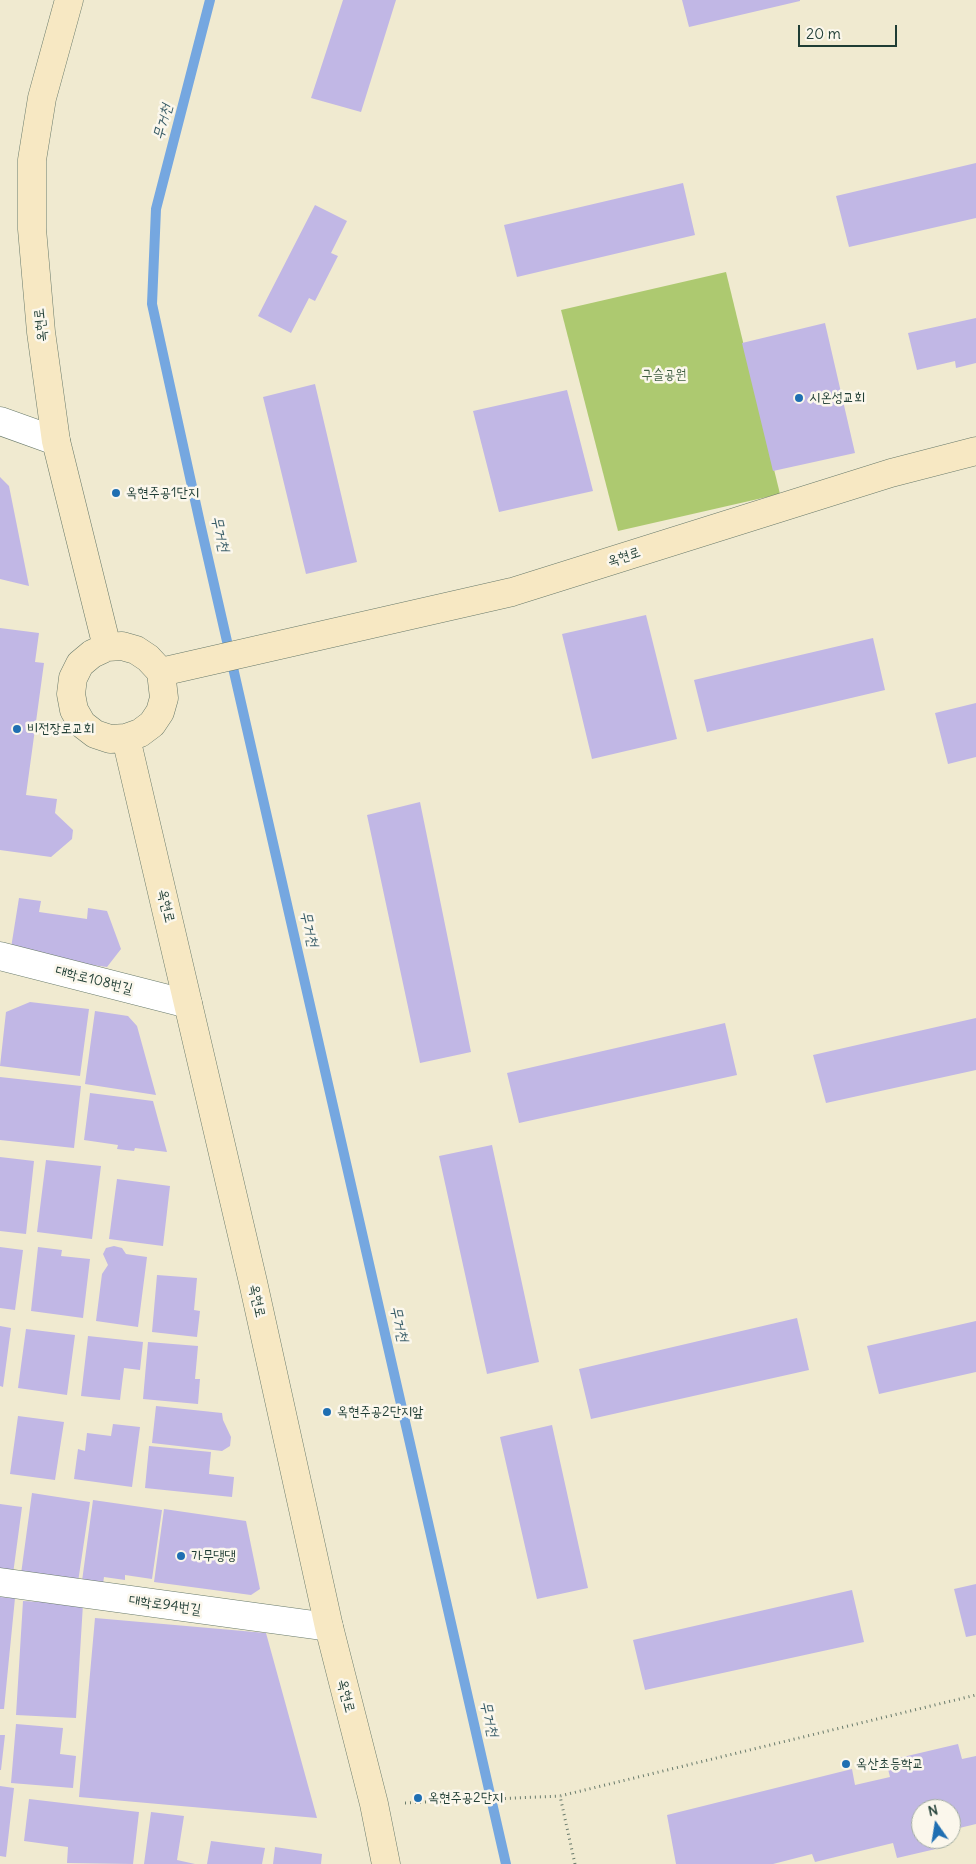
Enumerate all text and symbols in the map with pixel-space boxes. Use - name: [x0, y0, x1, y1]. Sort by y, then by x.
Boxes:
- scale bar: [801, 15, 900, 47]
- text: 20 m: [806, 24, 841, 43]
- water label: 무거천: [150, 102, 176, 142]
- street label: 옥현로: [31, 307, 51, 343]
- park label: 구슬공원: [641, 367, 687, 383]
- place label: 시온성교회: [809, 390, 865, 406]
- marker: 시온성교회: [793, 392, 805, 404]
- place label: 옥현주공1단지: [126, 485, 199, 501]
- marker: 옥현주공1단지: [110, 487, 122, 499]
- water label: 무거천: [207, 514, 233, 554]
- street label: 옥현로: [605, 544, 643, 570]
- place label: 비전장로교회: [27, 721, 95, 737]
- marker: 비전장로교회: [11, 723, 23, 735]
- street label: 옥현로: [154, 888, 178, 924]
- water label: 무거천: [296, 909, 322, 949]
- street label: 대학로108번길: [54, 962, 134, 998]
- street label: 옥현로: [245, 1283, 269, 1319]
- water label: 무거천: [386, 1304, 412, 1344]
- place label: 옥현주공2단지앞: [337, 1404, 424, 1420]
- marker: 옥현주공2단지앞: [321, 1406, 333, 1418]
- place label: 가무댕댕: [191, 1548, 236, 1564]
- marker: 가무댕댕: [175, 1550, 187, 1562]
- street label: 대학로94번길: [128, 1592, 202, 1618]
- street label: 옥현로: [334, 1678, 358, 1714]
- water label: 무거천: [476, 1699, 502, 1739]
- place label: 옥산초등학교: [856, 1756, 924, 1772]
- marker: 옥산초등학교: [840, 1758, 852, 1770]
- place label: 옥현주공2단지: [428, 1790, 503, 1806]
- marker: 옥현주공2단지: [412, 1792, 424, 1804]
- north arrow: [911, 1799, 961, 1849]
- text: N: [926, 1800, 940, 1820]

